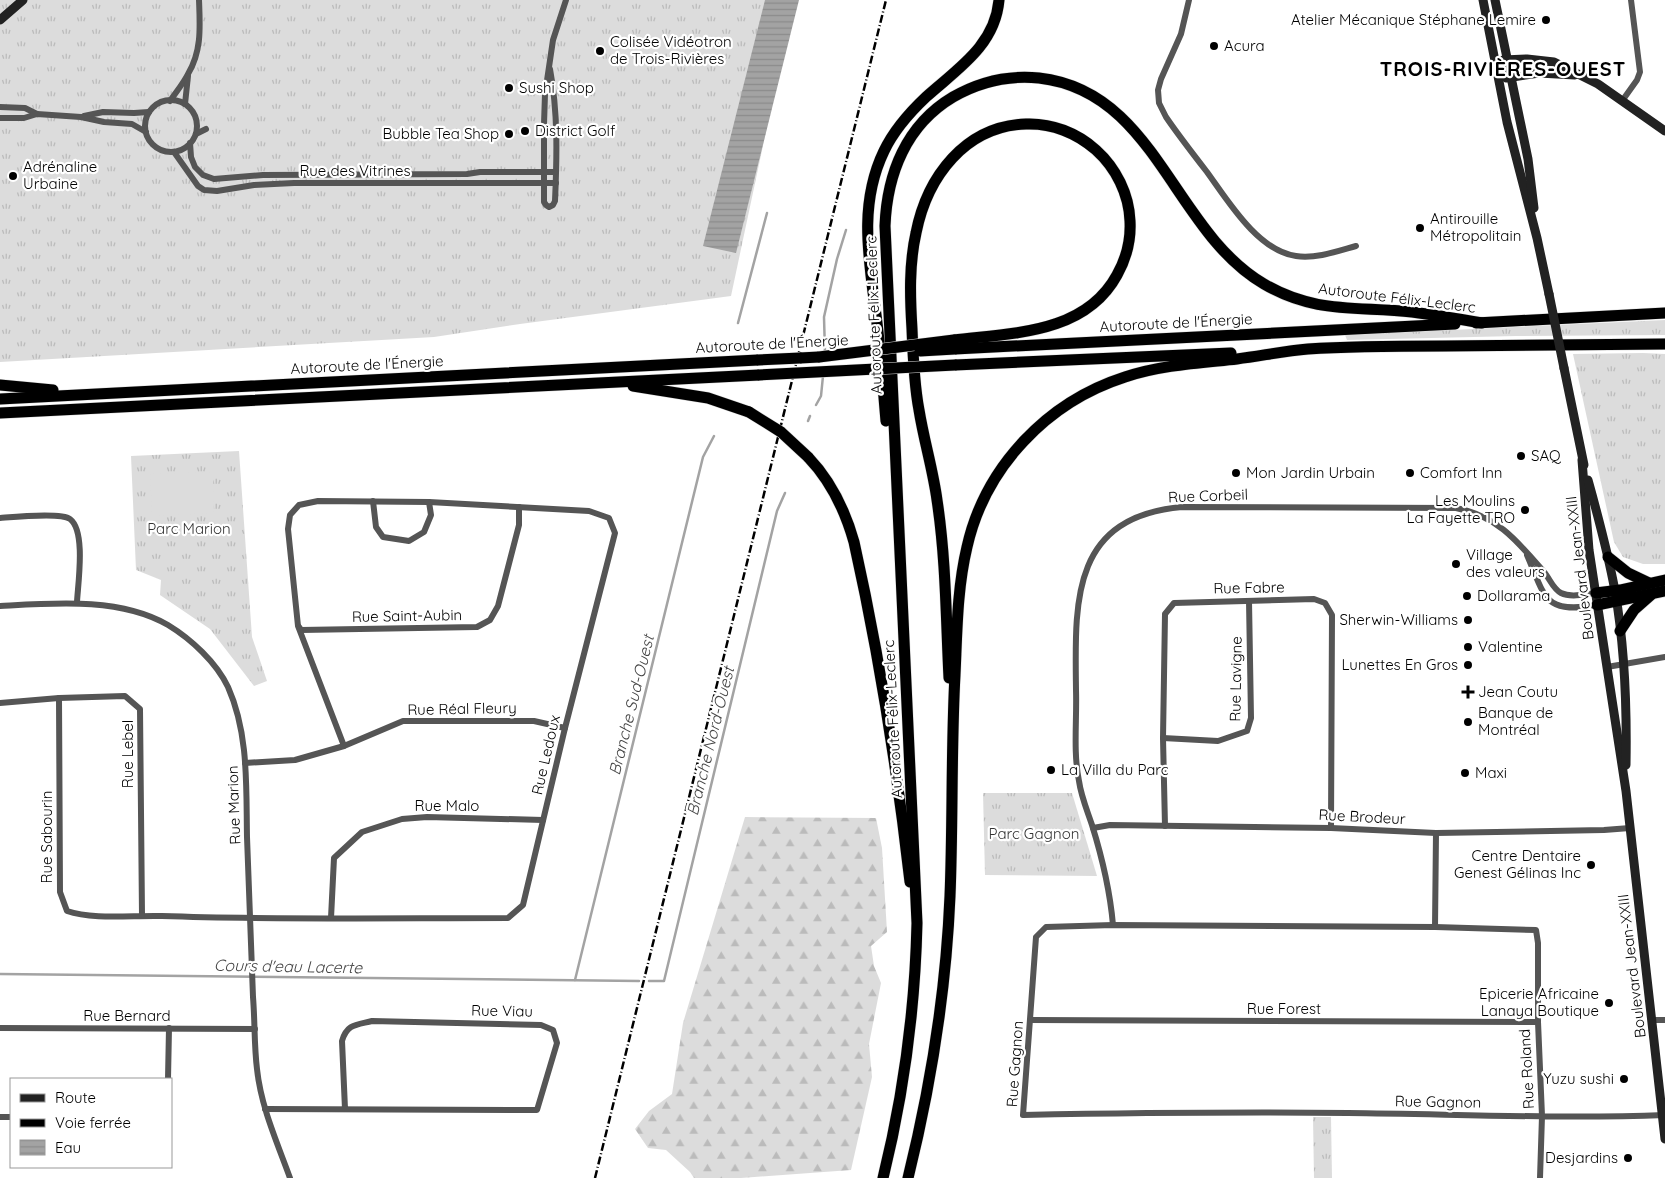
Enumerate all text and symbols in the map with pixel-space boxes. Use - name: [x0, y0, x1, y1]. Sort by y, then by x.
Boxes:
- place label: Atelier Mécanique Stéphane Lemire: [1291, 10, 1536, 29]
- marker: Atelier Mécanique Stéphane Lemire: [1540, 14, 1552, 26]
- place label: Colisée Vidéotron de Trois-Rivières: [610, 32, 732, 68]
- place label: Acura: [1224, 36, 1265, 55]
- marker: Acura: [1208, 40, 1220, 52]
- marker: Colisée Vidéotron de Trois-Rivières: [594, 45, 606, 57]
- district label: TROIS-RIVIÈRES-OUEST: [1380, 56, 1626, 81]
- place label: Sushi Shop: [519, 78, 594, 97]
- marker: Sushi Shop: [503, 82, 515, 94]
- place label: District Golf: [535, 121, 616, 140]
- place label: Bubble Tea Shop: [383, 124, 499, 143]
- marker: District Golf: [519, 125, 531, 137]
- marker: Bubble Tea Shop: [503, 128, 515, 140]
- place label: Adrénaline Urbaine: [23, 157, 97, 193]
- street label: Rue des Vitrines: [299, 161, 411, 180]
- marker: Adrénaline Urbaine: [7, 170, 19, 182]
- place label: Antirouille Métropolitain: [1430, 209, 1521, 245]
- marker: Antirouille Métropolitain: [1414, 222, 1426, 234]
- street label: Autoroute Félix-Leclerc: [861, 235, 886, 395]
- street label: Autoroute Félix-Leclerc: [1317, 278, 1477, 317]
- street label: Autoroute de l'Énergie: [1099, 309, 1253, 336]
- street label: Autoroute de l'Énergie: [695, 330, 849, 357]
- street label: Autoroute de l'Énergie: [290, 351, 444, 378]
- place label: SAQ: [1531, 446, 1561, 465]
- marker: SAQ: [1515, 450, 1527, 462]
- place label: Mon Jardin Urbain: [1246, 463, 1375, 482]
- place label: Comfort Inn: [1420, 463, 1502, 482]
- marker: Mon Jardin Urbain: [1230, 467, 1242, 479]
- marker: Comfort Inn: [1404, 467, 1416, 479]
- street label: Rue Corbeil: [1168, 485, 1248, 506]
- place label: Les Moulins La Fayette TRO: [1407, 491, 1515, 527]
- street label: Boulevard Jean-XXIII: [1561, 495, 1598, 641]
- marker: Les Moulins La Fayette TRO: [1519, 504, 1531, 516]
- park label: Parc Marion: [147, 519, 231, 538]
- place label: Village des valeurs: [1466, 545, 1545, 581]
- marker: Village des valeurs: [1450, 558, 1462, 570]
- street label: Rue Fabre: [1213, 577, 1285, 598]
- place label: Dollarama: [1477, 586, 1550, 605]
- marker: Dollarama: [1461, 590, 1473, 602]
- street label: Rue Saint-Aubin: [352, 605, 462, 626]
- place label: Sherwin-Williams: [1339, 610, 1458, 629]
- marker: Sherwin-Williams: [1462, 614, 1474, 626]
- water label: Branche Sud-Ouest: [604, 631, 658, 777]
- street label: Rue Lavigne: [1225, 636, 1246, 722]
- place label: Valentine: [1478, 637, 1543, 656]
- street label: Autoroute Félix-Leclerc: [879, 639, 906, 799]
- marker: Valentine: [1462, 641, 1474, 653]
- place label: Lunettes En Gros: [1341, 655, 1458, 674]
- marker: Lunettes En Gros: [1462, 659, 1474, 671]
- water label: Branche Nord-Ouest: [682, 663, 739, 817]
- place label: Jean Coutu: [1478, 682, 1558, 701]
- marker: Jean Coutu: [1462, 686, 1474, 698]
- street label: Rue Réal Fleury: [407, 698, 517, 719]
- place label: Banque de Montréal: [1478, 703, 1553, 739]
- street label: Rue Ledoux: [527, 713, 564, 797]
- marker: Banque de Montréal: [1462, 716, 1474, 728]
- street label: Rue Lebel: [118, 720, 137, 788]
- place label: La Villa du Parc: [1061, 760, 1169, 779]
- place label: Maxi: [1475, 763, 1507, 782]
- marker: La Villa du Parc: [1045, 764, 1057, 776]
- street label: Rue Marion: [223, 765, 244, 845]
- marker: Maxi: [1459, 767, 1471, 779]
- street label: Rue Sabourin: [37, 791, 56, 883]
- street label: Rue Malo: [415, 796, 479, 815]
- street label: Rue Brodeur: [1318, 805, 1406, 828]
- park label: Parc Gagnon: [989, 824, 1079, 843]
- place label: Centre Dentaire Genest Gélinas Inc: [1454, 846, 1581, 882]
- marker: Centre Dentaire Genest Gélinas Inc: [1585, 859, 1597, 871]
- street label: Boulevard Jean-XXIII: [1613, 893, 1650, 1039]
- water label: Cours d'eau Lacerte: [214, 955, 363, 977]
- place label: Epicerie Africaine Lanaya Boutique: [1479, 984, 1599, 1020]
- marker: Epicerie Africaine Lanaya Boutique: [1603, 997, 1615, 1009]
- street label: Rue Forest: [1247, 999, 1321, 1018]
- street label: Rue Viau: [471, 1000, 533, 1021]
- street label: Rue Bernard: [83, 1006, 171, 1025]
- street label: Rue Gagnon: [1002, 1020, 1027, 1108]
- street label: Rue Roland: [1515, 1028, 1538, 1110]
- place label: Yuzu sushi: [1543, 1069, 1614, 1088]
- marker: Yuzu sushi: [1618, 1073, 1630, 1085]
- legend: [10, 1078, 172, 1168]
- text: Route: [55, 1088, 96, 1107]
- street label: Rue Gagnon: [1395, 1091, 1481, 1112]
- text: Voie ferrée: [55, 1113, 131, 1132]
- text: Eau: [55, 1138, 81, 1157]
- place label: Desjardins: [1545, 1148, 1618, 1167]
- marker: Desjardins: [1622, 1152, 1634, 1164]

